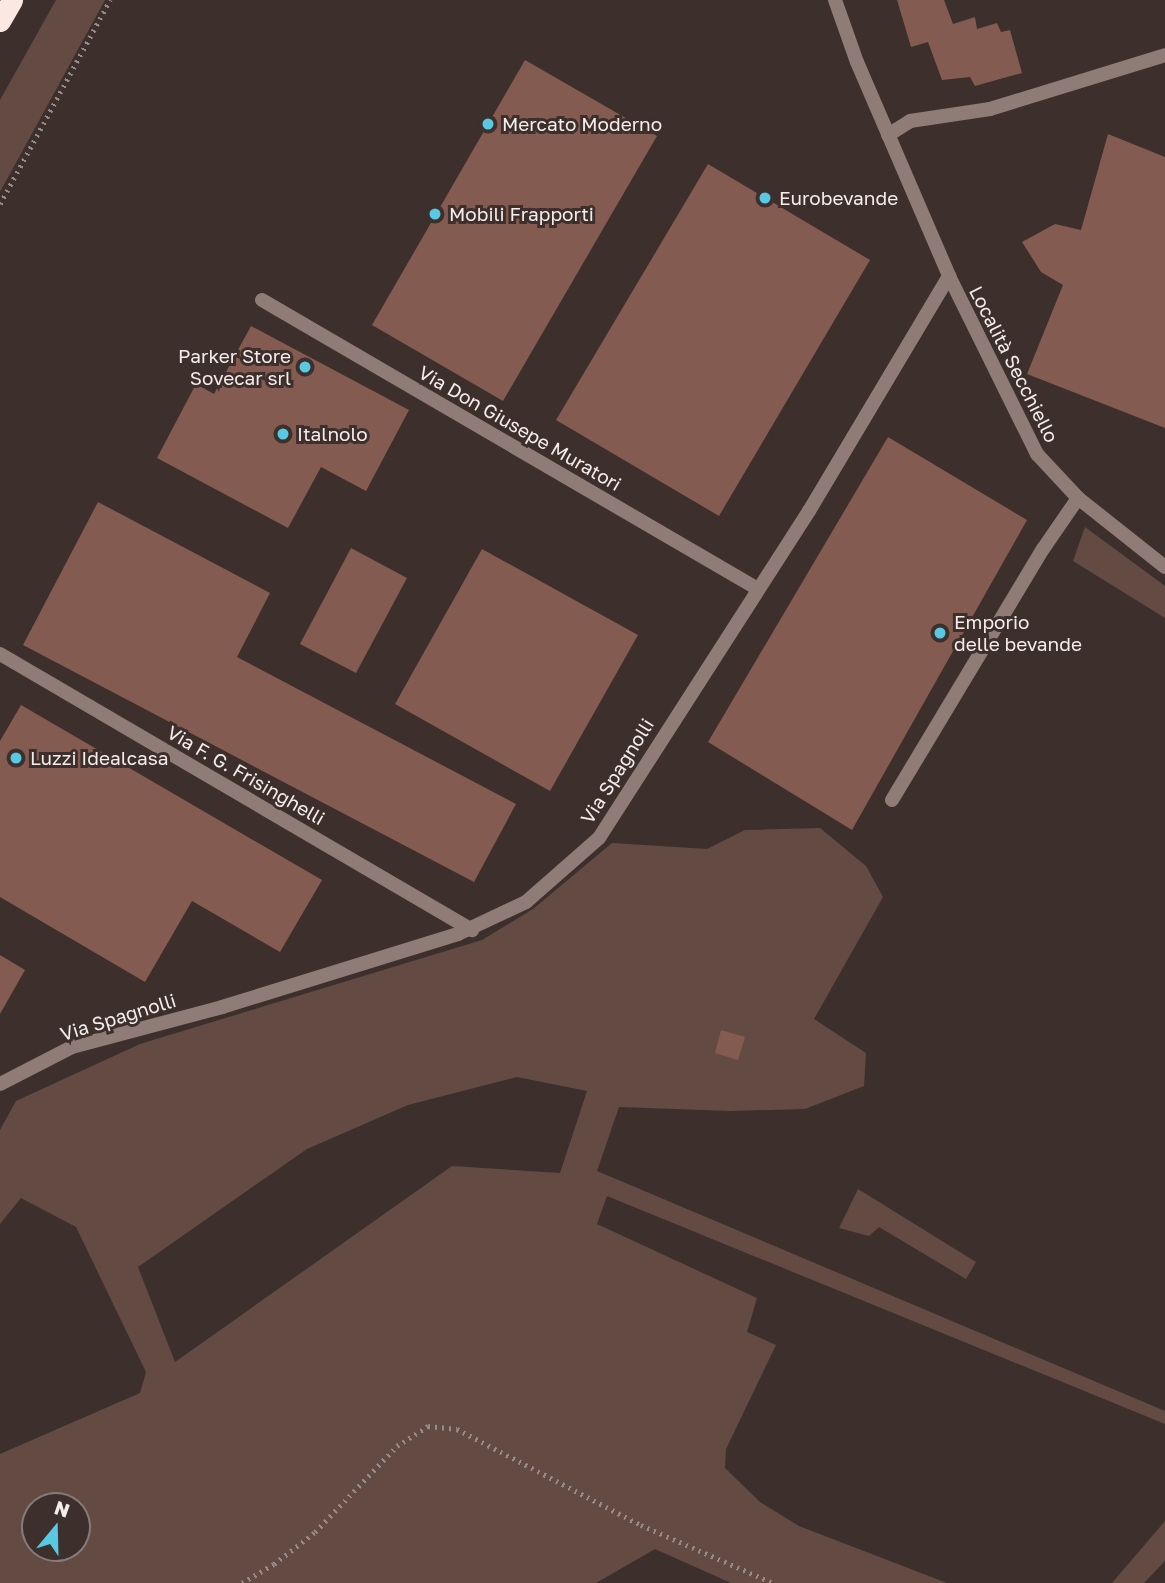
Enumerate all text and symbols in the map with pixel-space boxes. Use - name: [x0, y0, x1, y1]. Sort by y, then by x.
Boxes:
- place label: Mercato Moderno: [502, 113, 662, 135]
- marker: Mercato Moderno: [480, 116, 496, 132]
- place label: Eurobevande: [779, 187, 898, 209]
- marker: Eurobevande: [757, 190, 773, 206]
- place label: Mobili Frapporti: [449, 203, 594, 225]
- marker: Mobili Frapporti: [427, 206, 443, 222]
- street label: Località Secchiello: [965, 282, 1063, 446]
- place label: Parker Store Sovecar srl: [178, 345, 291, 389]
- marker: Parker Store Sovecar srl: [297, 359, 313, 375]
- street label: Via Don Giusepe Muratori: [415, 361, 625, 495]
- place label: Italnolo: [297, 423, 368, 445]
- marker: Italnolo: [275, 426, 291, 442]
- place label: Emporio delle bevande: [954, 611, 1082, 655]
- marker: Emporio delle bevande: [932, 625, 948, 641]
- street label: Via Spagnolli: [576, 714, 658, 828]
- street label: Via F. G. Frisinghelli: [163, 720, 329, 830]
- place label: Luzzi Idealcasa: [30, 747, 169, 769]
- marker: Luzzi Idealcasa: [8, 750, 24, 766]
- street label: Via Spagnolli: [57, 989, 179, 1045]
- north arrow: [21, 1492, 91, 1562]
- text: N: [52, 1495, 73, 1522]

